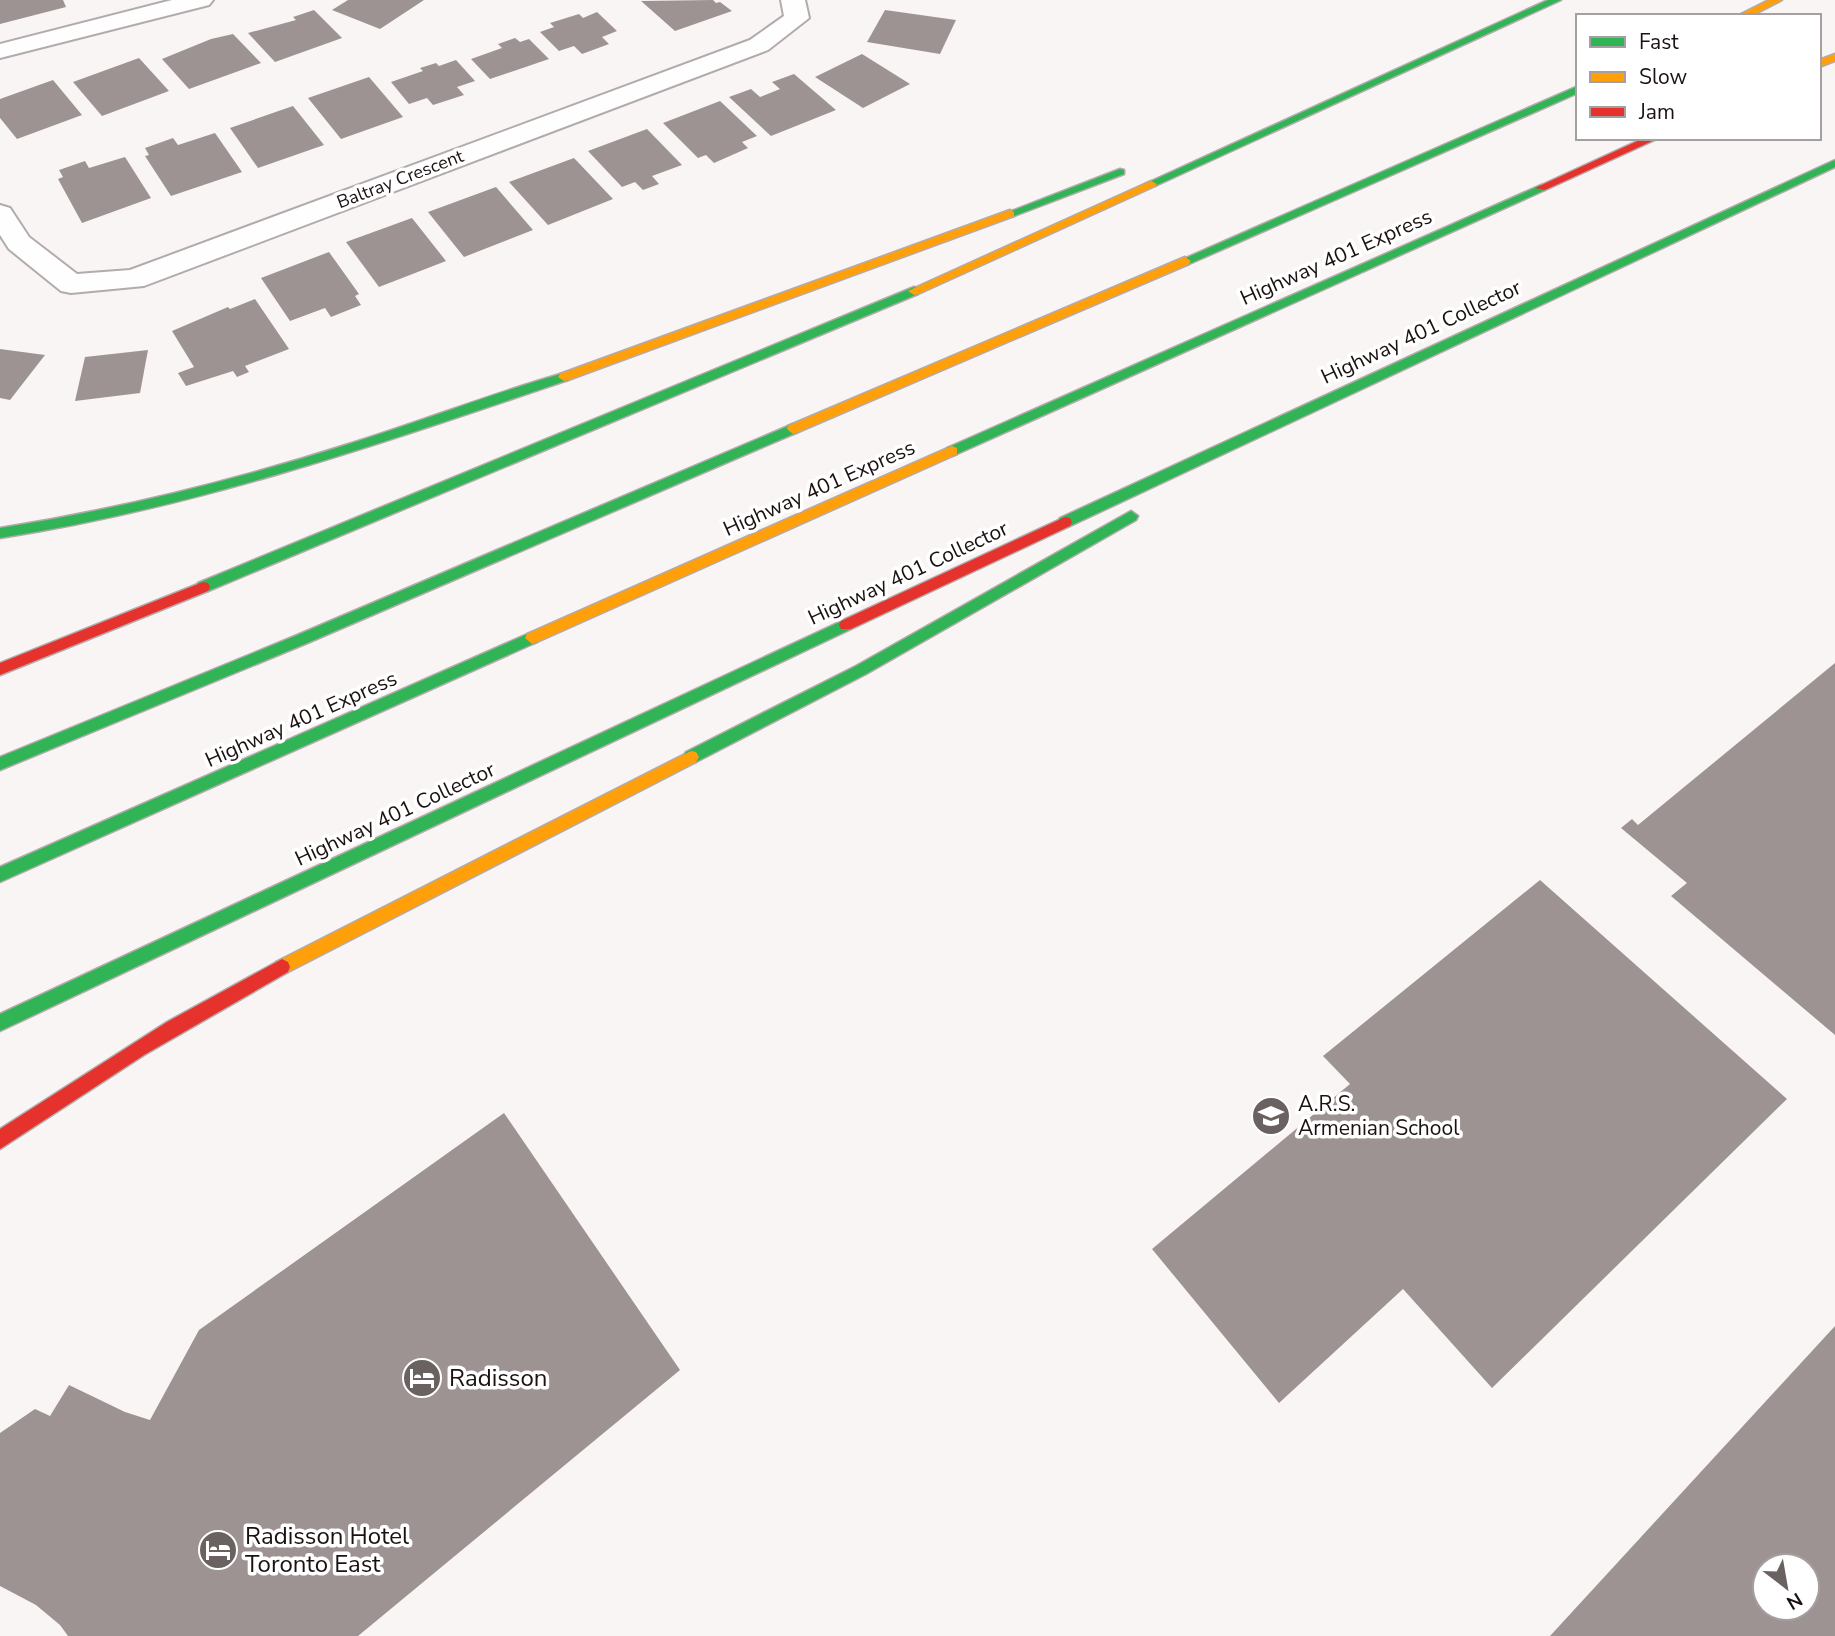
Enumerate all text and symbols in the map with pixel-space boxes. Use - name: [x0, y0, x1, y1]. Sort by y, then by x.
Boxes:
- legend: [1576, 14, 1821, 140]
- text: Fast: [1639, 28, 1679, 56]
- text: Slow: [1639, 63, 1688, 91]
- text: Jam: [1638, 98, 1675, 126]
- street label: Baltray Crescent: [333, 144, 467, 214]
- street label: Highway 401 Express: [1236, 202, 1436, 312]
- street label: Highway 401 Collector: [1316, 273, 1526, 391]
- street label: Highway 401 Express: [719, 433, 919, 543]
- street label: Highway 401 Collector: [803, 514, 1013, 632]
- street label: Highway 401 Express: [201, 664, 401, 774]
- street label: Highway 401 Collector: [290, 755, 500, 873]
- place label: A.R.S. Armenian School: [1298, 1090, 1460, 1142]
- school or university icon: A.R.S. Armenian School: [1250, 1095, 1292, 1137]
- hotel icon: Radisson: [401, 1357, 443, 1399]
- place label: Radisson: [449, 1362, 547, 1394]
- place label: Radisson Hotel Toronto East: [245, 1520, 409, 1580]
- hotel icon: Radisson Hotel Toronto East: [197, 1529, 239, 1571]
- north arrow: [1751, 1552, 1821, 1622]
- text: N: [1781, 1586, 1807, 1616]

